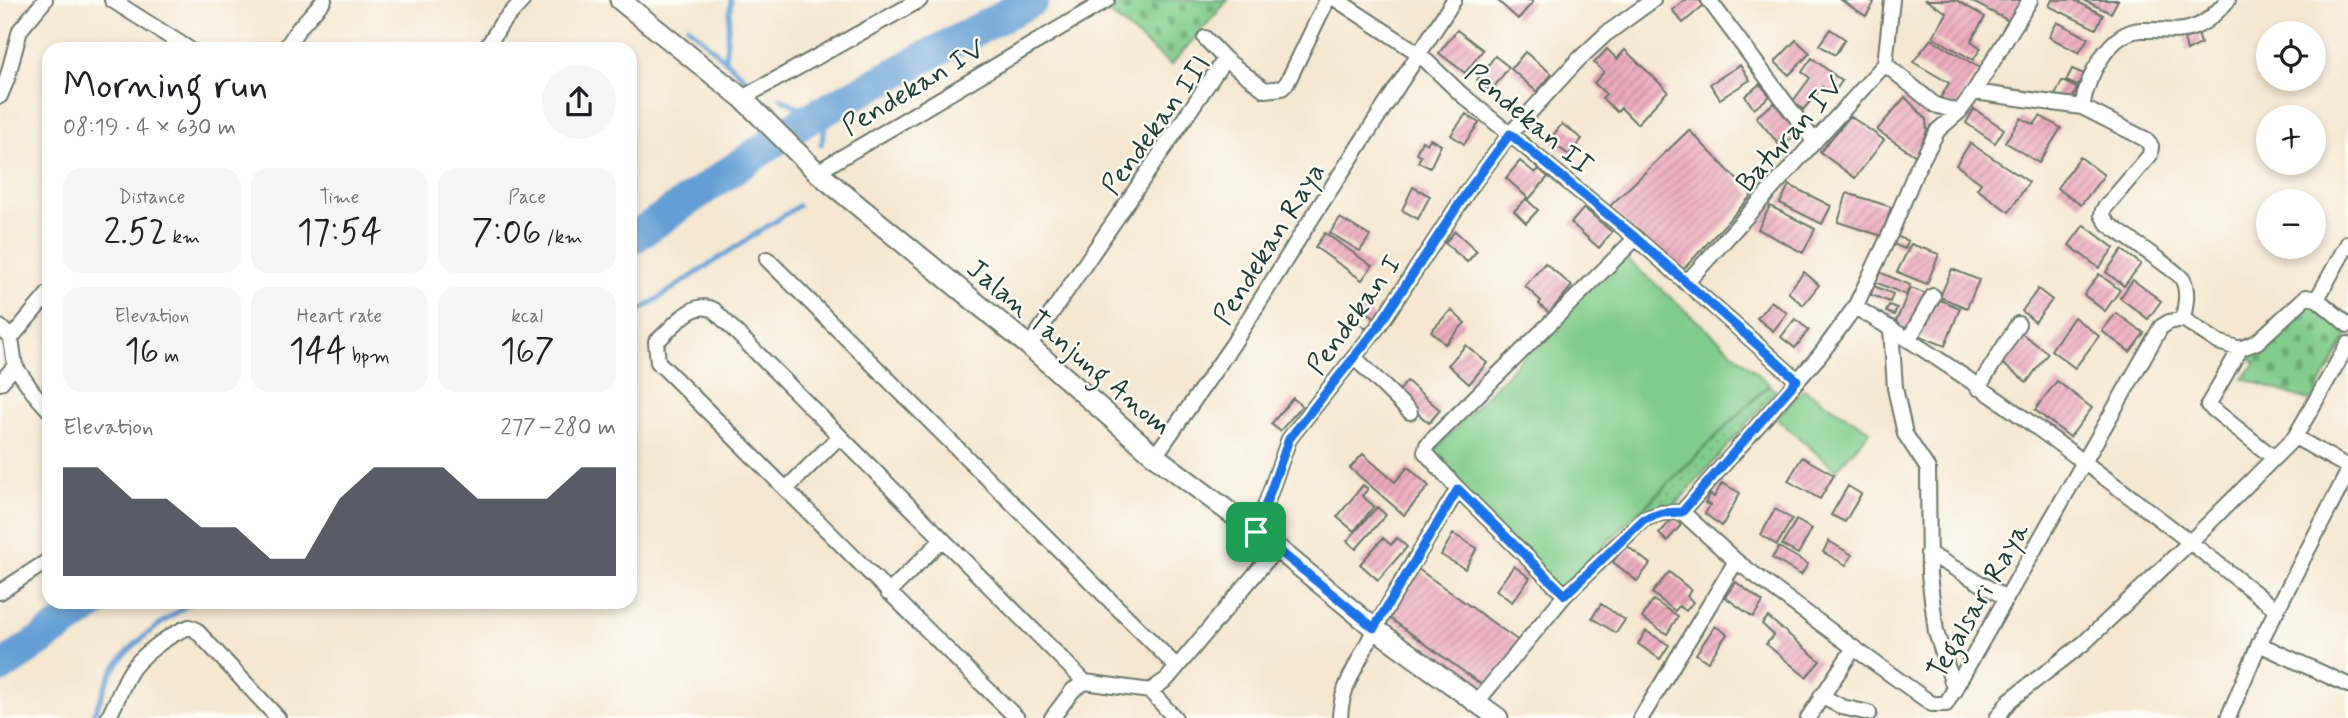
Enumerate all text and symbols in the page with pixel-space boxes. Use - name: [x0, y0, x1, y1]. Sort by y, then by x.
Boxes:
- map controls: [2256, 21, 2326, 259]
- button: locate: [2256, 21, 2326, 91]
- street label: Pendekan IV: [836, 31, 993, 146]
- street label: Pendekan III: [1094, 48, 1220, 203]
- street label: Pendekan II: [1457, 56, 1600, 184]
- text: Morning run: [63, 62, 268, 111]
- button: share: [542, 65, 616, 139]
- street label: Baturan IV: [1728, 68, 1853, 201]
- button: +: [2256, 105, 2326, 175]
- text: 08:19 · 4 × 630 m: [63, 113, 236, 143]
- street label: Pendekan Raya: [1206, 156, 1335, 332]
- text: Distance: [118, 185, 185, 210]
- text: Time: [320, 185, 359, 210]
- text: Pace: [508, 185, 546, 210]
- button: −: [2256, 189, 2326, 259]
- text: 2.52: [103, 210, 167, 256]
- text: 17:54: [297, 210, 382, 256]
- text: 7:06: [472, 210, 541, 256]
- text: km: [167, 225, 200, 250]
- text: /km: [541, 225, 582, 250]
- street label: Pendekan I: [1299, 248, 1411, 383]
- street label: Jalan Tanjung Anom: [956, 251, 1179, 447]
- text: Elevation: [114, 304, 189, 329]
- text: Heart rate: [297, 304, 382, 329]
- text: kcal: [511, 304, 543, 329]
- text: 16: [124, 329, 159, 375]
- text: 144: [289, 329, 347, 375]
- text: 167: [500, 329, 554, 375]
- text: m: [159, 344, 179, 369]
- text: bpm: [347, 344, 390, 369]
- text: Elevation: [63, 413, 154, 443]
- text: 277–280 m: [500, 413, 616, 443]
- pin: [1226, 502, 1286, 562]
- icon: arrive: [1237, 513, 1275, 551]
- street label: Tegalsari Raya: [1919, 516, 2042, 688]

